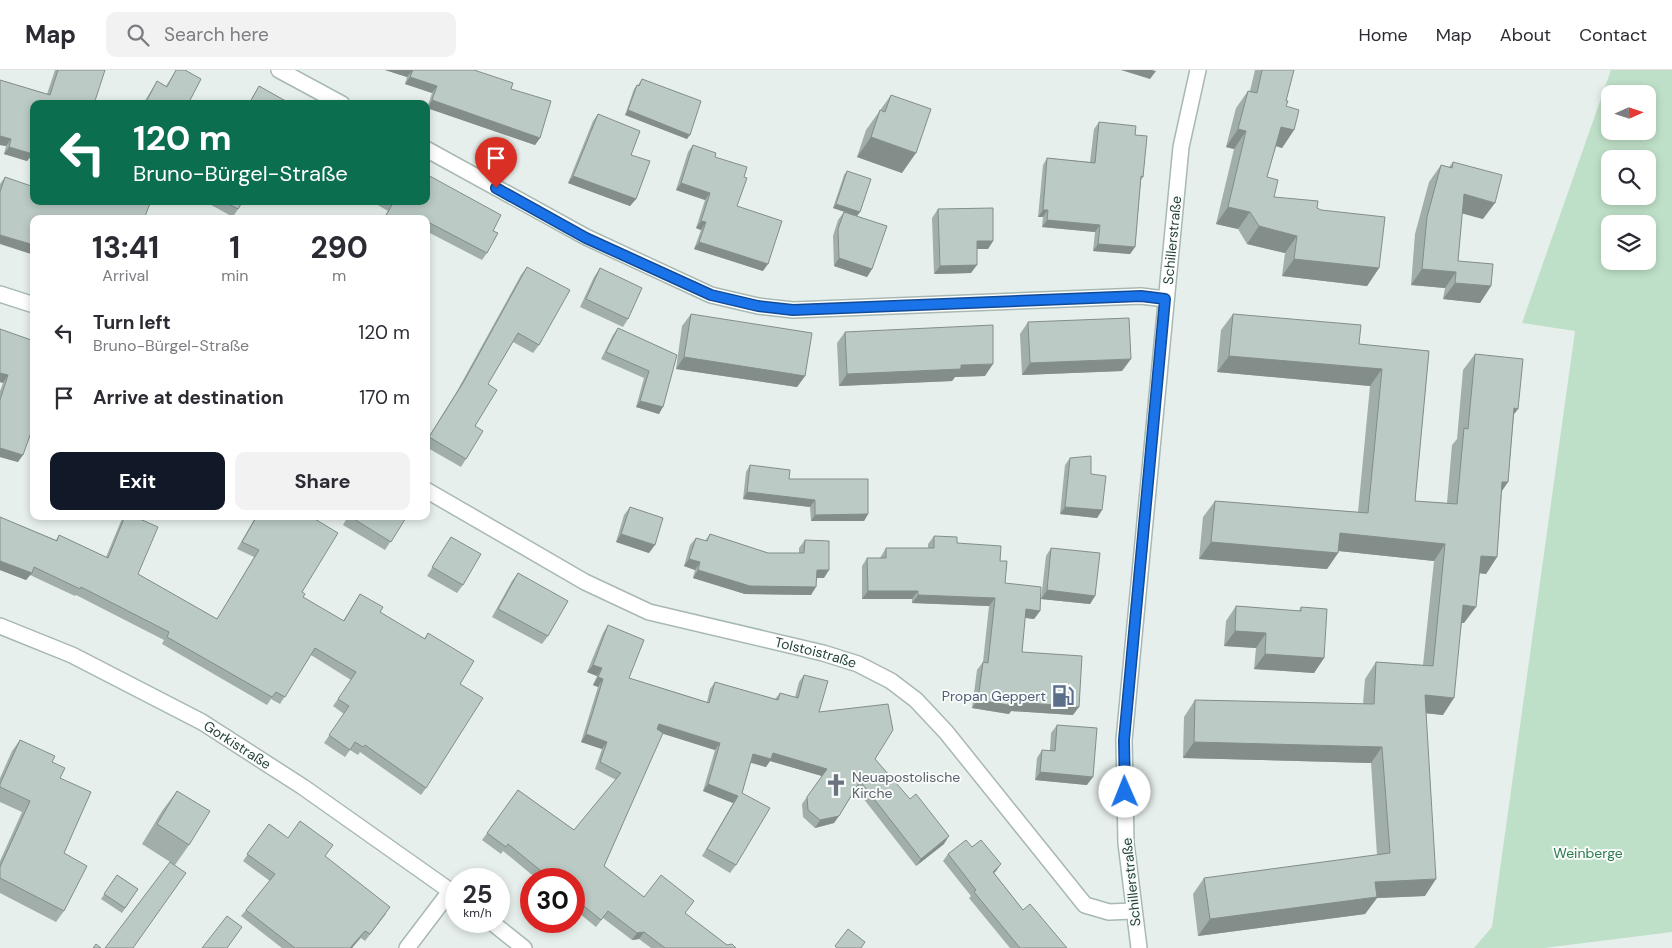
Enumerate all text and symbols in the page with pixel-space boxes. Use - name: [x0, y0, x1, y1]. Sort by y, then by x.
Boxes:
- search box: [106, 12, 456, 57]
- text: Map: [25, 19, 76, 50]
- icon: search: [124, 21, 152, 49]
- text: Search here: [164, 22, 269, 47]
- text: Home: [1358, 23, 1408, 47]
- text: Map: [1436, 23, 1472, 47]
- text: About: [1500, 23, 1551, 47]
- text: Contact: [1579, 23, 1647, 47]
- north arrow: [1601, 85, 1656, 140]
- map controls: [1601, 85, 1656, 270]
- text: 120 m: [133, 115, 232, 161]
- icon: left: [50, 120, 115, 185]
- pin: [475, 137, 517, 188]
- icon: arrive: [482, 144, 510, 172]
- button: search: [1601, 150, 1656, 205]
- text: Bruno-Bürgel-Straße: [133, 159, 348, 188]
- street label: Schillerstraße: [1159, 195, 1185, 285]
- button: layers: [1601, 215, 1656, 270]
- text: 13:41: [92, 228, 159, 267]
- text: 1: [229, 228, 240, 267]
- text: 290: [311, 228, 368, 267]
- text: Arrival: [102, 265, 149, 286]
- text: min: [221, 265, 248, 286]
- text: m: [332, 265, 346, 286]
- text: Turn left: [93, 310, 171, 335]
- icon: left: [50, 319, 78, 347]
- text: 120 m: [358, 320, 410, 345]
- text: Bruno-Bürgel-Straße: [93, 335, 249, 356]
- icon: arrive: [50, 384, 78, 412]
- text: Arrive at destination: [93, 385, 284, 410]
- text: 170 m: [359, 385, 410, 410]
- button: Exit: [50, 452, 225, 510]
- button: Share: [235, 452, 410, 510]
- street label: Tolstoistraße: [773, 633, 859, 672]
- fuel station icon: Propan Geppert: [1050, 683, 1076, 709]
- place label: Propan Geppert: [942, 687, 1046, 705]
- street label: Gorkistraße: [200, 716, 275, 773]
- position arrow: [1098, 765, 1150, 817]
- place label: Neuapostolische Kirche: [852, 768, 960, 802]
- church icon: Neuapostolische Kirche: [823, 772, 849, 798]
- street label: Schillerstraße: [1117, 837, 1145, 927]
- park label: Weinberge: [1553, 844, 1623, 862]
- speed limit sign: 30: [520, 868, 585, 933]
- text: 25: [463, 878, 492, 911]
- text: km/h: [463, 905, 492, 921]

